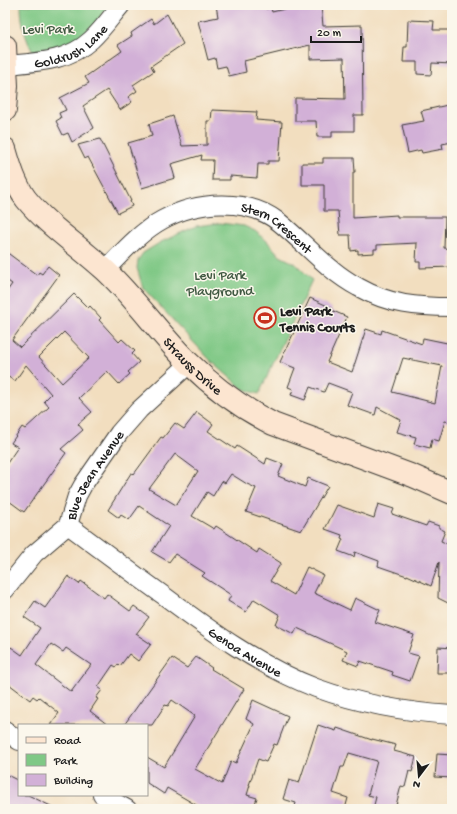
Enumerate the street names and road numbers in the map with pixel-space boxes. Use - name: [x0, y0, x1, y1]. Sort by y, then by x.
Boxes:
- street label: Goldrush Lane: [33, 21, 113, 73]
- street label: Stern Crescent: [239, 200, 316, 259]
- street label: Strauss Drive: [158, 335, 225, 400]
- street label: Blue Jean Avenue: [64, 427, 130, 523]
- street label: Genoa Avenue: [204, 624, 285, 683]

